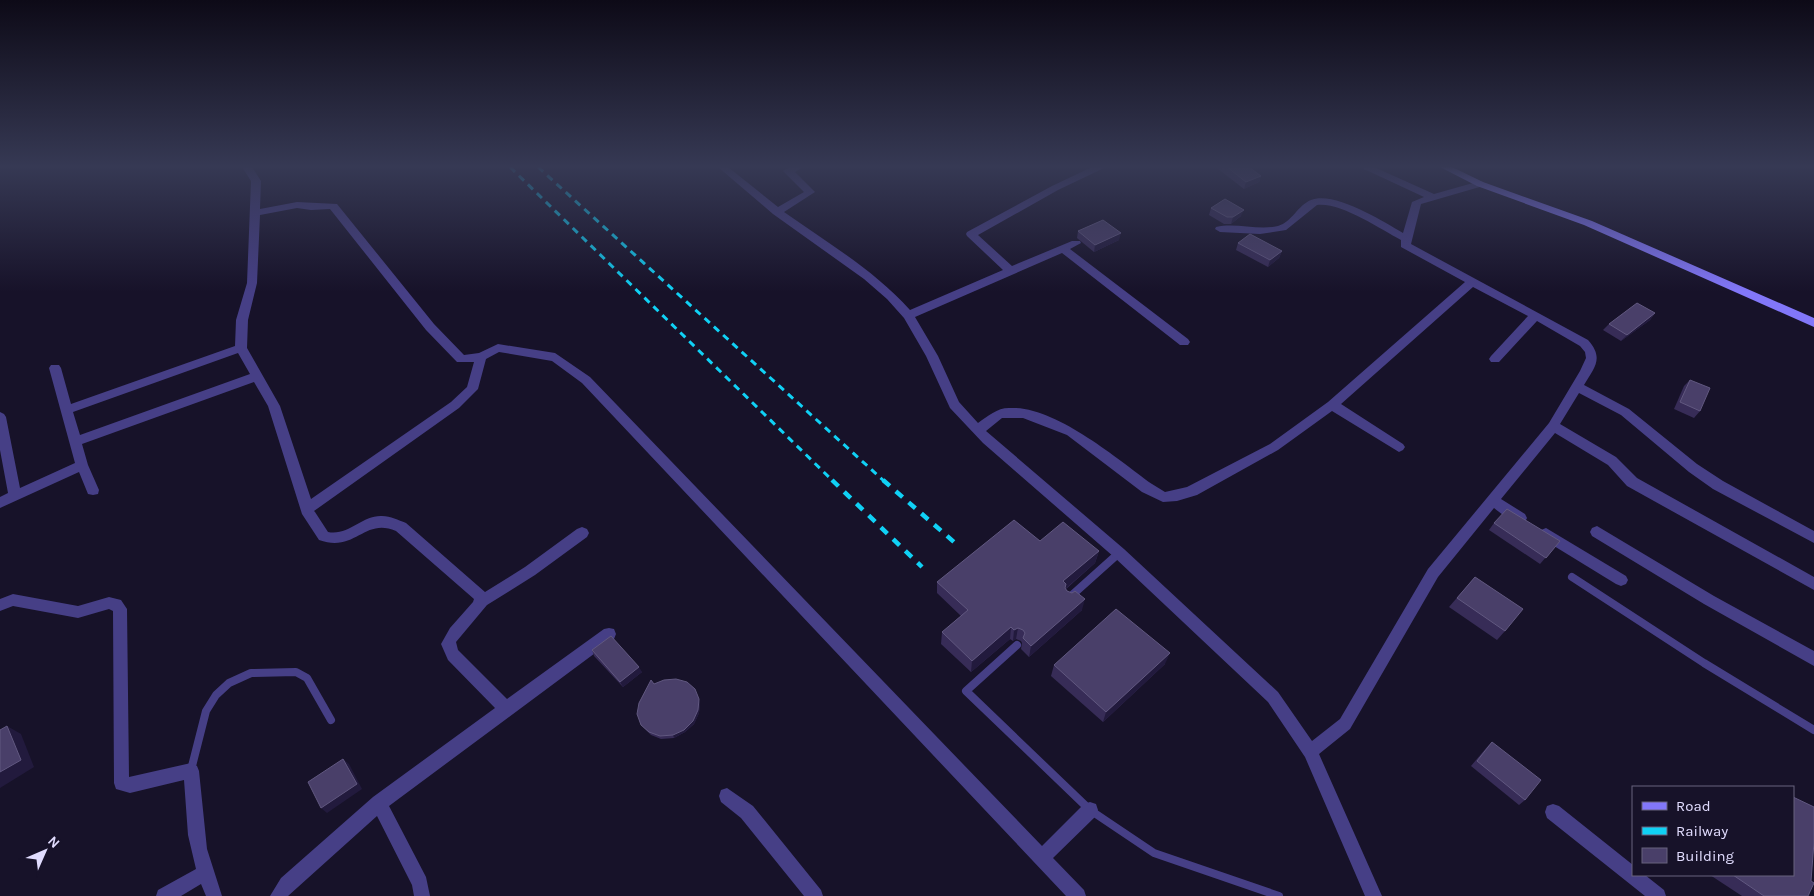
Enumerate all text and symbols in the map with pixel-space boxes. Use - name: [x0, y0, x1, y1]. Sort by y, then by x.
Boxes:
- legend: [1632, 786, 1794, 876]
- text: Road: [1676, 797, 1711, 815]
- text: Railway: [1676, 822, 1728, 840]
- north arrow: [20, 826, 70, 876]
- text: N: [44, 833, 63, 852]
- text: Building: [1676, 847, 1734, 865]

